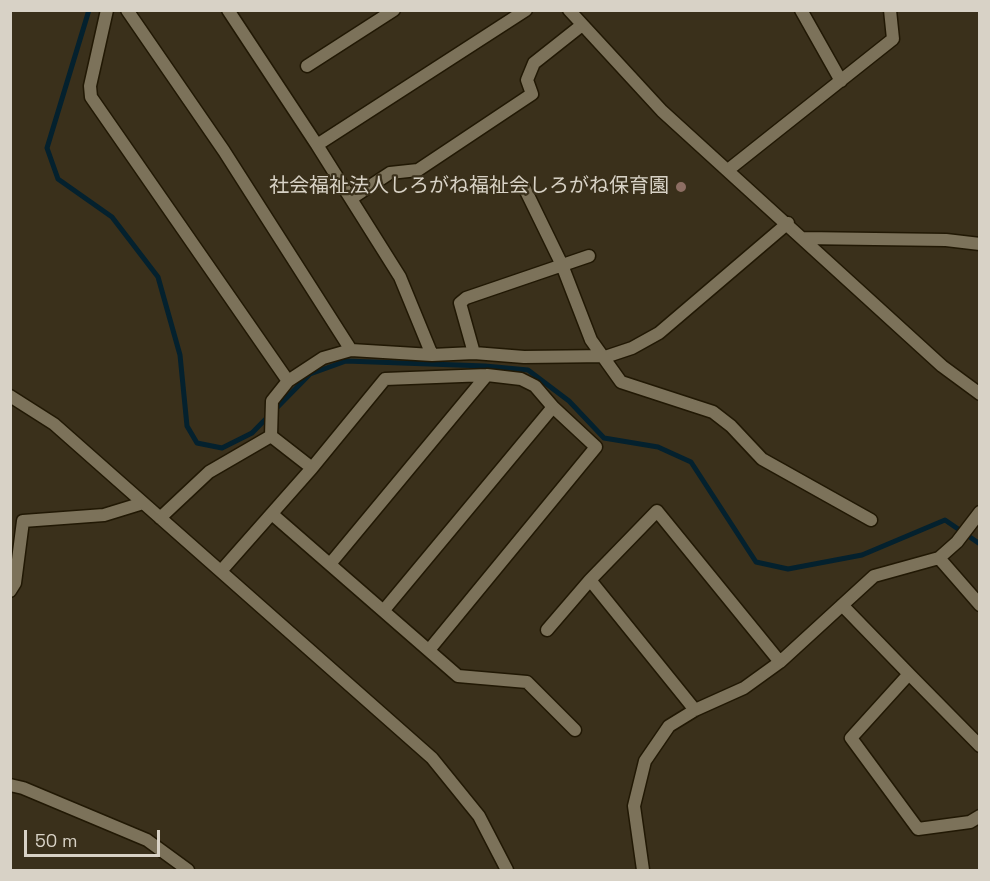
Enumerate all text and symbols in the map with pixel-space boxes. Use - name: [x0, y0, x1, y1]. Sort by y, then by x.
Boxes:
- place label: 社会福祉法人しろがね福祉会しろがね保育園: [269, 175, 669, 199]
- marker: 社会福祉法人しろがね福祉会しろがね保育園: [674, 180, 688, 194]
- scale bar: [27, 818, 164, 856]
- text: 50 m: [35, 829, 77, 852]

